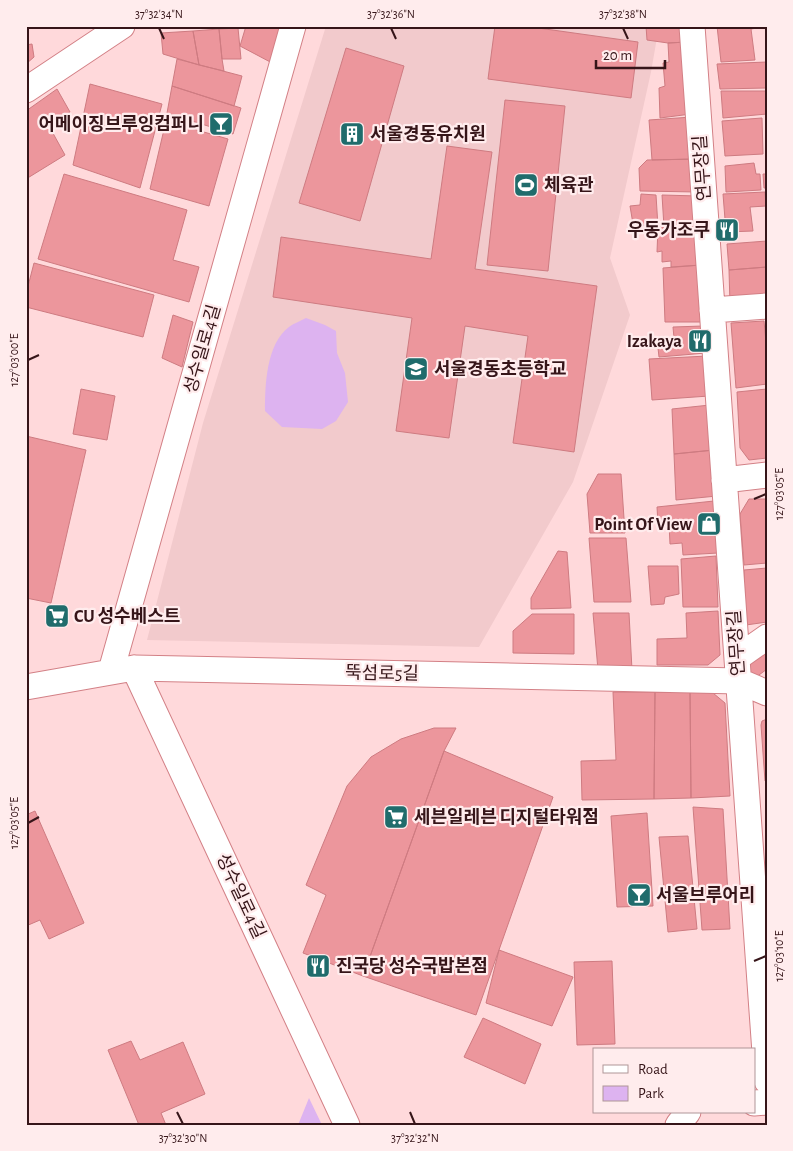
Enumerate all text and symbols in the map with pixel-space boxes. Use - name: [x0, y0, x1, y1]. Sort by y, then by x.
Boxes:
- text: 37°32'34"N: [135, 8, 183, 20]
- text: 37°32'36"N: [367, 8, 415, 20]
- text: 37°32'38"N: [599, 8, 647, 20]
- scale bar: [596, 38, 664, 70]
- text: 20 m: [603, 48, 632, 63]
- bar icon: 어메이징브루잉컴퍼니: [208, 111, 234, 137]
- place label: 어메이징브루잉컴퍼니: [38, 115, 204, 134]
- building icon: 서울경동유치원: [339, 121, 365, 147]
- place label: 서울경동유치원: [370, 125, 486, 144]
- street label: 연무장길: [690, 134, 714, 202]
- sports icon: 체육관: [513, 172, 539, 198]
- place label: 체육관: [544, 176, 594, 195]
- restaurant icon: 우동가조쿠: [714, 217, 740, 243]
- place label: 우동가조쿠: [627, 221, 710, 240]
- street label: 성수일로4길: [181, 303, 224, 396]
- restaurant icon: Izakaya: [687, 328, 713, 354]
- text: 127°03'00"E: [8, 333, 20, 387]
- place label: Izakaya: [627, 333, 682, 351]
- school or university icon: 서울경동초등학교: [403, 356, 429, 382]
- place label: 서울경동초등학교: [434, 359, 566, 379]
- text: 127°03'05"E: [773, 468, 785, 520]
- shop icon: Point Of View: [696, 511, 722, 537]
- place label: Point Of View: [594, 516, 692, 534]
- supermarket icon: CU 성수베스트: [44, 603, 70, 629]
- place label: CU 성수베스트: [74, 607, 180, 626]
- street label: 연무장길: [724, 609, 748, 677]
- street label: 뚝섬로5길: [345, 662, 419, 684]
- text: 127°03'05"E: [8, 797, 20, 849]
- supermarket icon: 세븐일레븐 디지털타워점: [383, 804, 409, 830]
- place label: 세븐일레븐 디지털타워점: [414, 808, 599, 827]
- street label: 성수일로4길: [213, 851, 268, 942]
- bar icon: 서울브루어리: [626, 882, 652, 908]
- place label: 서울브루어리: [656, 886, 755, 905]
- text: 127°03'10"E: [773, 930, 785, 982]
- restaurant icon: 진국당 성수국밥본점: [305, 953, 331, 979]
- place label: 진국당 성수국밥본점: [336, 957, 488, 976]
- legend: [593, 1048, 756, 1114]
- text: Road: [638, 1062, 668, 1077]
- text: Park: [638, 1086, 664, 1101]
- text: 37°32'30"N: [159, 1132, 207, 1144]
- text: 37°32'32"N: [391, 1132, 439, 1144]

